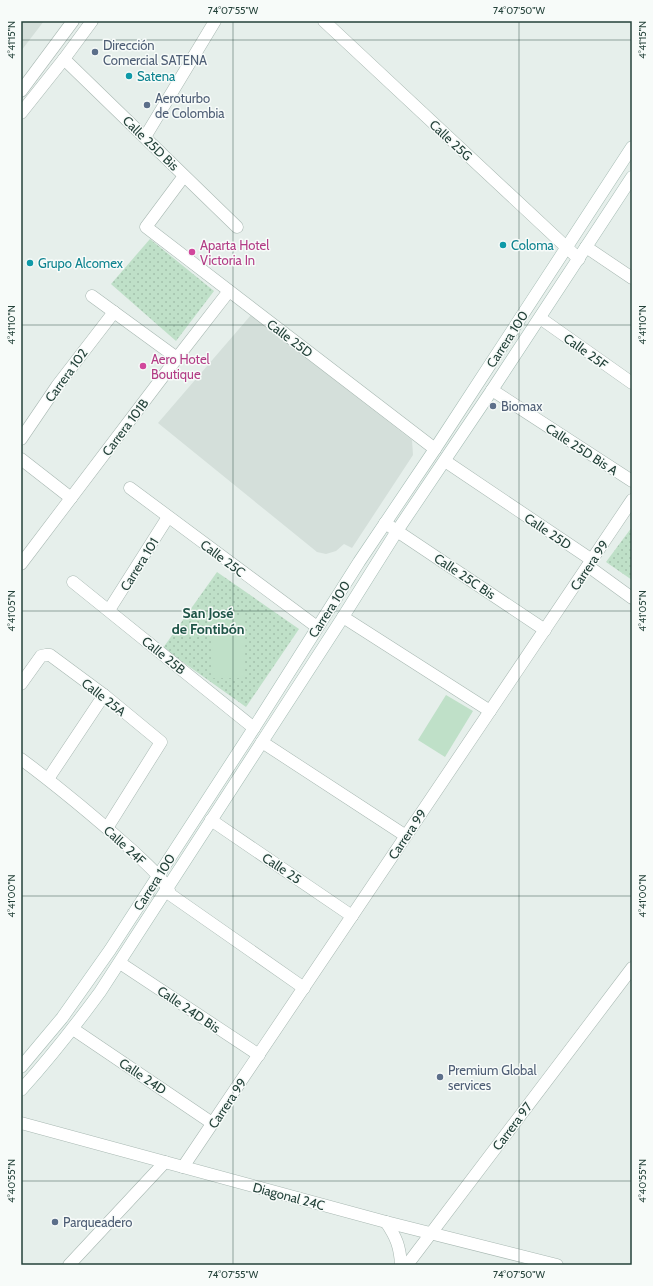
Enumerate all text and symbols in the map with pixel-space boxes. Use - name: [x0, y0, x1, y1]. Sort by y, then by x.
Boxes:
- text: 74°07'55"W: [208, 4, 259, 17]
- text: 74°07'50"W: [493, 4, 546, 17]
- text: 4°41'15"N: [5, 21, 18, 59]
- text: 4°41'15"N: [636, 21, 649, 59]
- place label: Dirección Comercial SATENA: [103, 37, 207, 68]
- marker: Dirección Comercial SATENA: [90, 47, 100, 57]
- place label: Satena: [137, 68, 176, 84]
- marker: Satena: [124, 71, 134, 81]
- place label: Aeroturbo de Colombia: [155, 90, 225, 121]
- marker: Aeroturbo de Colombia: [142, 100, 152, 110]
- street label: Calle 25D Bis: [120, 112, 183, 174]
- street label: Calle 25G: [426, 116, 476, 164]
- place label: Aparta Hotel Victoria In: [200, 237, 269, 268]
- place label: Coloma: [511, 237, 555, 253]
- marker: Coloma: [498, 240, 508, 250]
- marker: Aparta Hotel Victoria In: [187, 247, 197, 257]
- place label: Grupo Alcomex: [38, 255, 124, 271]
- marker: Grupo Alcomex: [25, 258, 35, 268]
- text: 4°41'10"N: [5, 305, 18, 345]
- text: 4°41'10"N: [636, 305, 649, 345]
- street label: Carrera 100: [483, 308, 531, 370]
- street label: Calle 25D: [264, 316, 316, 360]
- street label: Calle 25F: [561, 330, 611, 372]
- street label: Carrera 102: [41, 345, 91, 405]
- place label: Aero Hotel Boutique: [151, 351, 210, 382]
- marker: Aero Hotel Boutique: [138, 361, 148, 371]
- street label: Carrera 101B: [98, 395, 152, 459]
- place label: Biomax: [501, 398, 543, 414]
- marker: Biomax: [488, 401, 498, 411]
- street label: Calle 25D Bis A: [543, 420, 621, 478]
- street label: Calle 25D: [521, 509, 575, 553]
- street label: Carrera 101: [116, 534, 162, 594]
- street label: Calle 25C: [198, 536, 248, 580]
- street label: Carrera 99: [566, 537, 612, 593]
- street label: Calle 25C Bis: [431, 550, 499, 603]
- street label: Carrera 100: [305, 578, 353, 640]
- text: 4°41'05"N: [5, 590, 18, 632]
- text: 4°41'05"N: [636, 590, 649, 632]
- district label: San José de Fontibón: [172, 604, 244, 638]
- street label: Calle 25B: [139, 633, 189, 678]
- street label: Calle 25A: [79, 675, 129, 719]
- street label: Carrera 99: [384, 806, 430, 862]
- street label: Calle 24F: [101, 822, 149, 868]
- street label: Calle 25: [259, 849, 305, 887]
- street label: Carrera 100: [130, 851, 178, 913]
- text: 4°41'00"N: [5, 874, 18, 918]
- text: 4°41'00"N: [636, 874, 649, 918]
- street label: Calle 24D Bis: [154, 982, 224, 1036]
- street label: Calle 24D: [116, 1054, 170, 1098]
- place label: Premium Global services: [448, 1062, 537, 1093]
- marker: Premium Global services: [435, 1072, 445, 1082]
- street label: Carrera 99: [204, 1075, 250, 1131]
- street label: Carrera 97: [489, 1098, 536, 1153]
- text: 4°40'55"N: [5, 1159, 18, 1203]
- text: 4°40'55"N: [636, 1159, 649, 1203]
- street label: Diagonal 24C: [251, 1179, 327, 1213]
- place label: Parqueadero: [63, 1214, 132, 1230]
- marker: Parqueadero: [50, 1217, 60, 1227]
- text: 74°07'55"W: [208, 1268, 259, 1281]
- text: 74°07'50"W: [493, 1268, 546, 1281]

